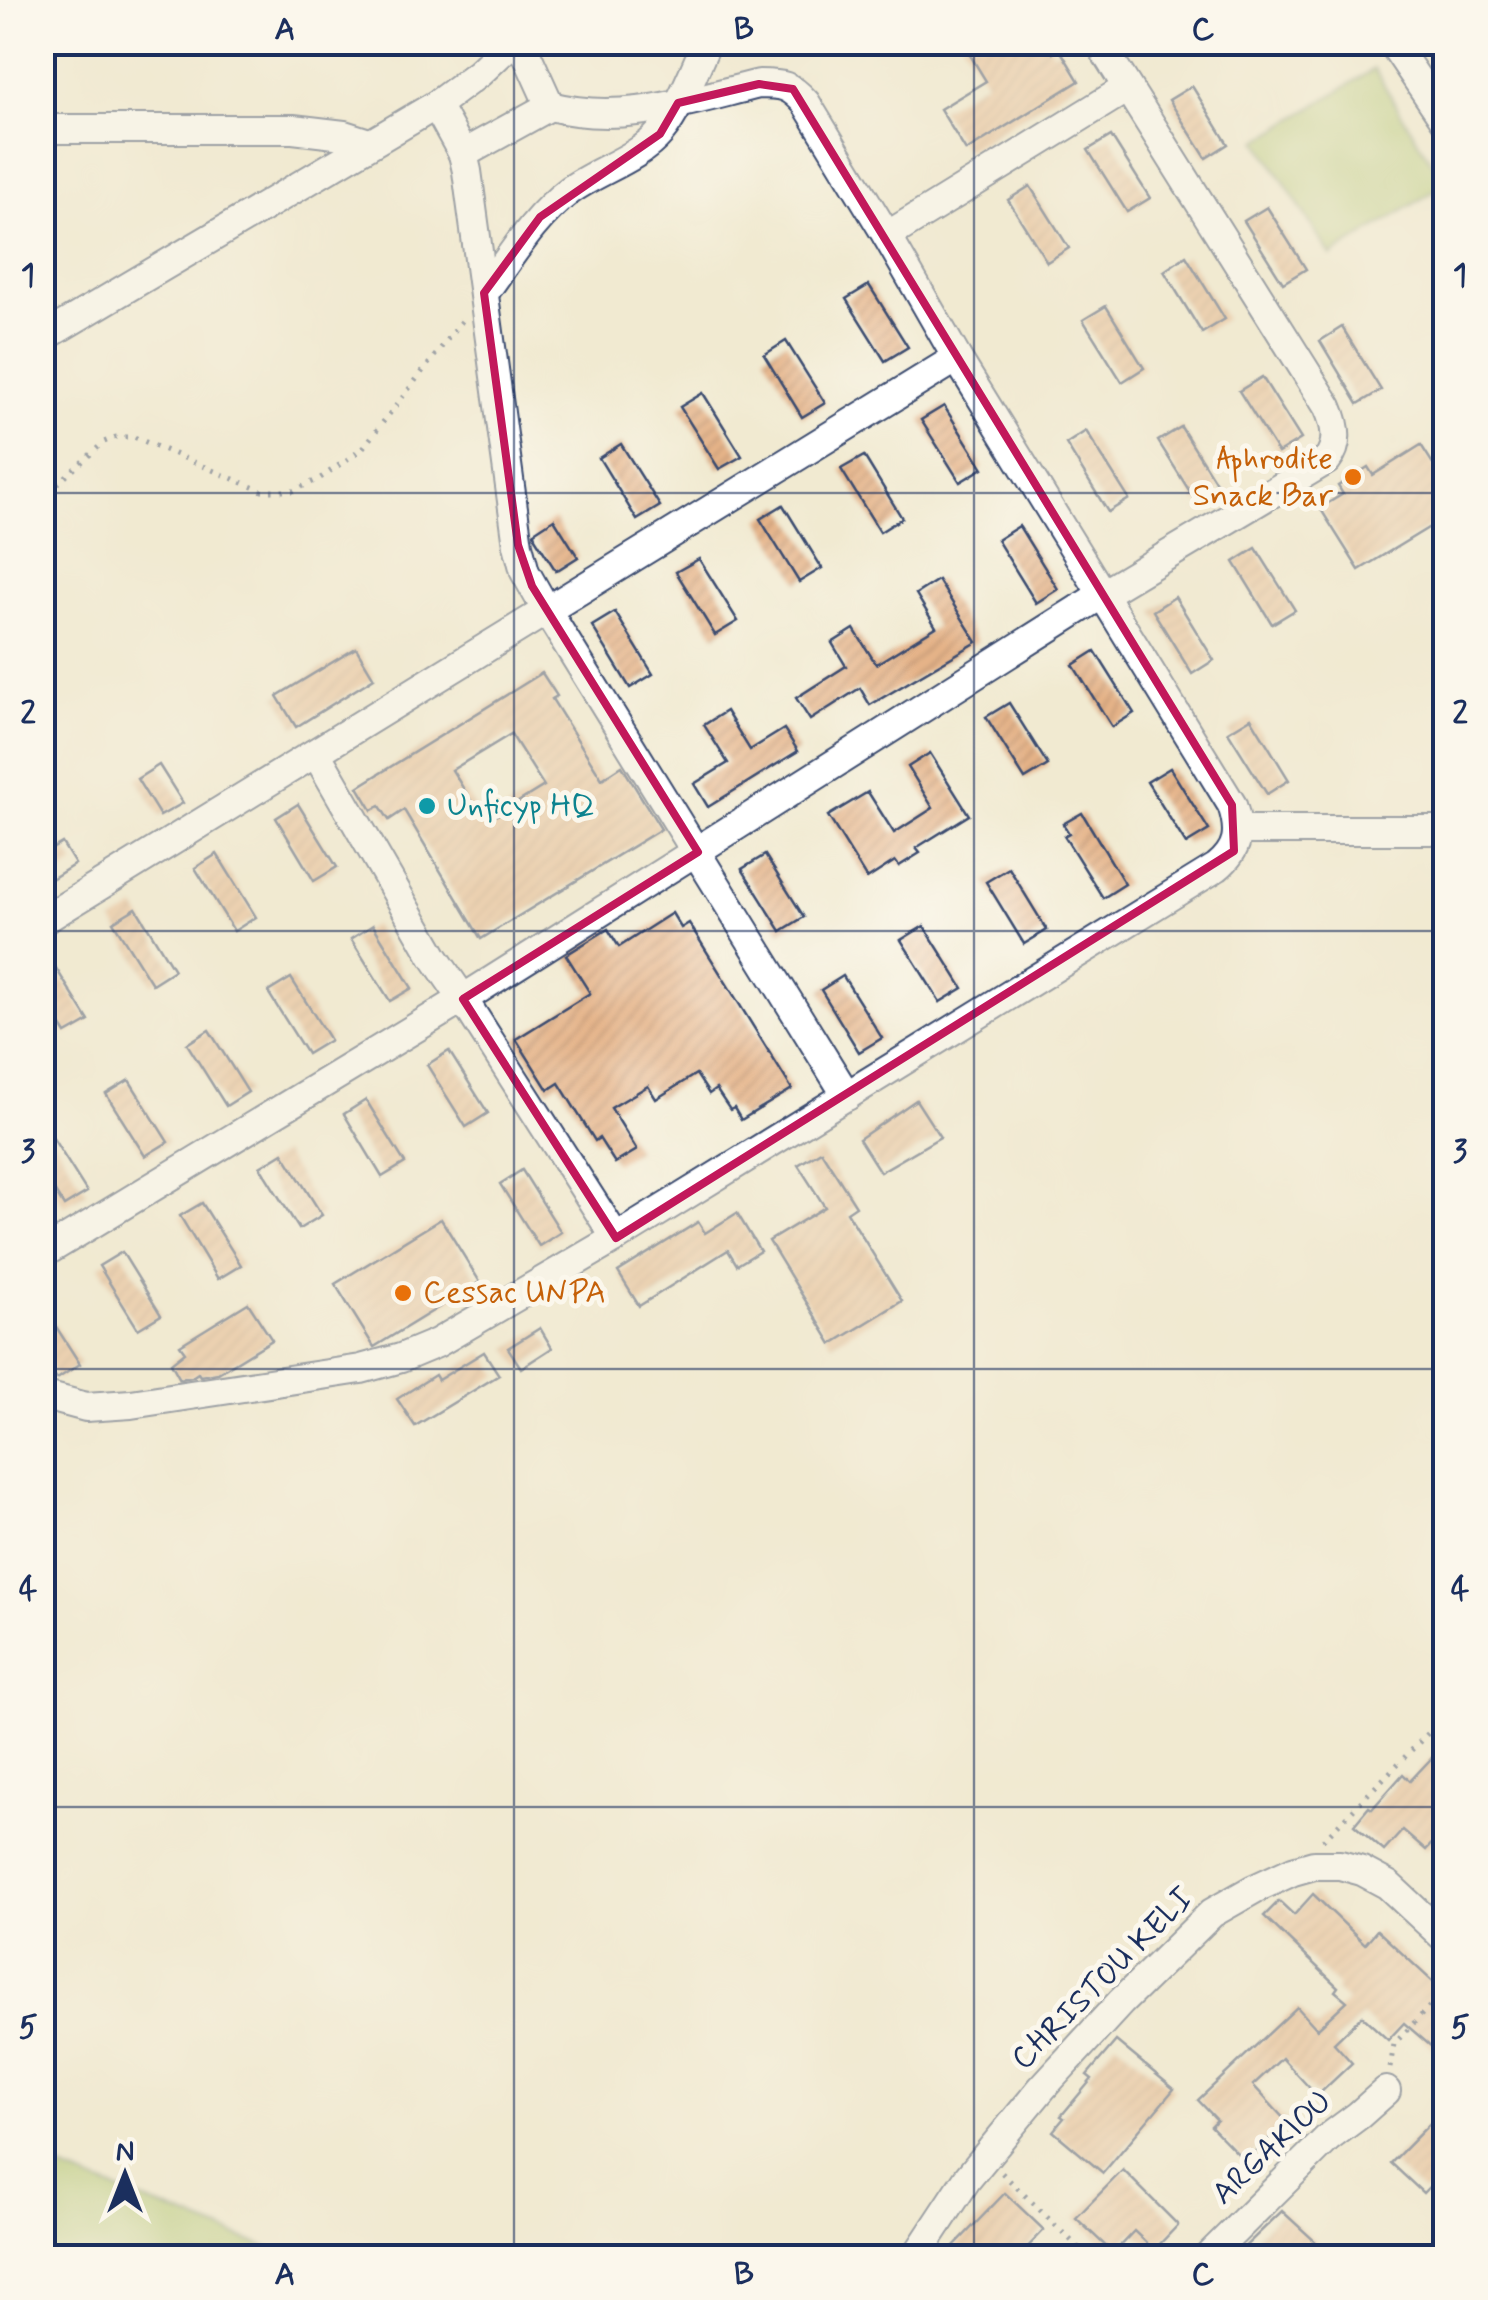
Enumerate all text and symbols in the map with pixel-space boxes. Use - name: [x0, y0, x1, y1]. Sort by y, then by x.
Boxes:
- text: A: [275, 9, 295, 51]
- text: B: [734, 9, 754, 51]
- text: C: [1192, 9, 1215, 51]
- text: 1: [21, 255, 35, 297]
- text: 1: [1453, 255, 1467, 297]
- place label: Aphrodite Snack Bar: [1192, 438, 1333, 517]
- marker: Aphrodite Snack Bar: [1342, 466, 1364, 488]
- text: 2: [20, 693, 36, 735]
- text: 2: [1452, 693, 1468, 735]
- place label: Unficyp HQ: [447, 785, 596, 827]
- marker: Unficyp HQ: [416, 795, 438, 817]
- text: 3: [21, 1131, 36, 1173]
- text: 3: [1453, 1131, 1468, 1173]
- place label: Cessac UNPA: [423, 1272, 606, 1314]
- marker: Cessac UNPA: [392, 1282, 414, 1304]
- text: 4: [19, 1569, 38, 1611]
- text: 4: [1451, 1569, 1470, 1611]
- street label: CHRISTOU KELI: [1003, 1879, 1203, 2079]
- text: 5: [18, 2007, 38, 2049]
- text: 5: [1450, 2007, 1470, 2049]
- street label: ARGAKIOU: [1203, 2082, 1341, 2214]
- north arrow: [75, 2125, 175, 2225]
- text: N: [116, 2134, 134, 2171]
- text: A: [275, 2254, 295, 2296]
- text: B: [734, 2254, 754, 2296]
- text: C: [1192, 2254, 1215, 2296]

